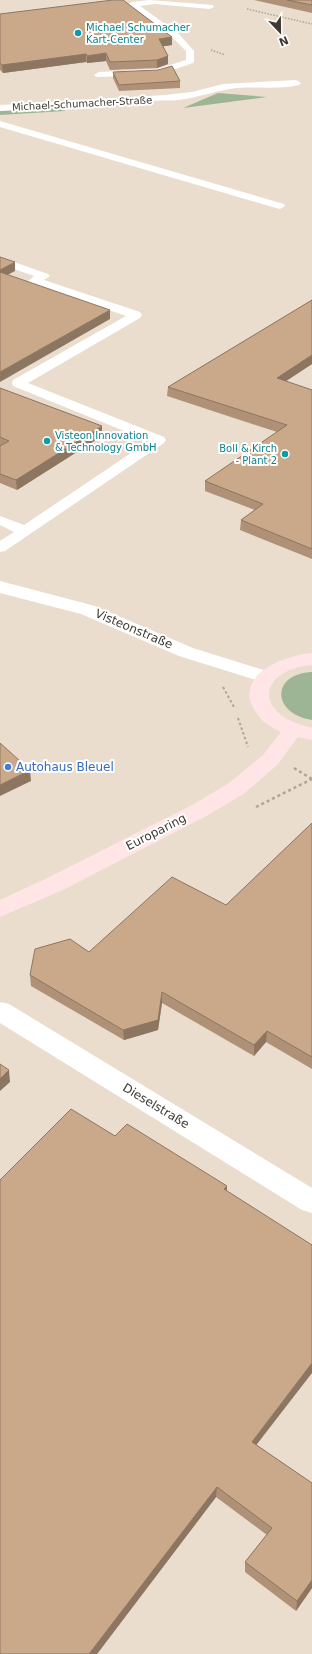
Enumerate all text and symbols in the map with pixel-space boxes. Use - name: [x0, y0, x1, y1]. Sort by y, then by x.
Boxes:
- north arrow: [260, 12, 300, 52]
- place label: Michael Schumacher Kart-Center: [86, 22, 191, 45]
- marker: Michael Schumacher Kart-Center: [73, 28, 83, 38]
- text: N: [277, 33, 290, 49]
- street label: Michael-Schumacher-Straße: [12, 94, 152, 113]
- place label: Visteon Innovation & Technology GmbH: [55, 430, 157, 453]
- marker: Visteon Innovation & Technology GmbH: [42, 436, 52, 446]
- place label: Boll & Kirch - Plant 2: [219, 443, 277, 466]
- marker: Boll & Kirch - Plant 2: [280, 449, 290, 459]
- street label: Visteonstraße: [93, 606, 175, 652]
- place label: Autohaus Bleuel: [16, 760, 114, 774]
- marker: Autohaus Bleuel: [3, 762, 13, 772]
- street label: Europaring: [124, 811, 188, 853]
- street label: Dieselstraße: [120, 1081, 192, 1131]

